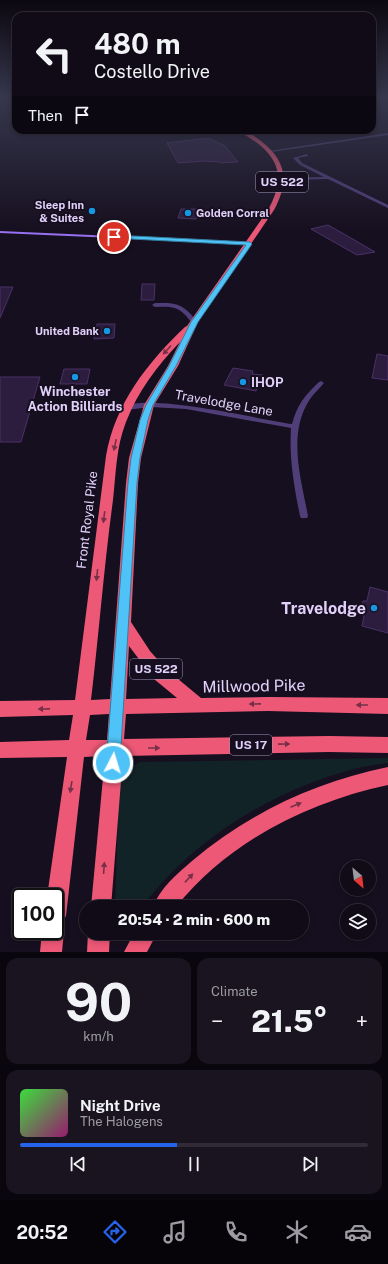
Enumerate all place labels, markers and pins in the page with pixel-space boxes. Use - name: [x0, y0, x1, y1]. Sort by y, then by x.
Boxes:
- place label: Sleep Inn & Suites: [35, 199, 84, 224]
- marker: Sleep Inn & Suites: [87, 206, 97, 216]
- place label: Golden Corral: [196, 207, 269, 219]
- marker: Golden Corral: [183, 208, 193, 218]
- pin: [97, 220, 131, 254]
- place label: United Bank: [35, 325, 100, 337]
- marker: United Bank: [102, 326, 112, 336]
- marker: Winchester Action Billiards: [70, 372, 80, 382]
- place label: IHOP: [251, 375, 284, 390]
- marker: IHOP: [238, 377, 248, 387]
- place label: Winchester Action Billiards: [28, 384, 123, 414]
- place label: Travelodge: [281, 599, 366, 618]
- marker: Travelodge: [369, 603, 379, 613]

